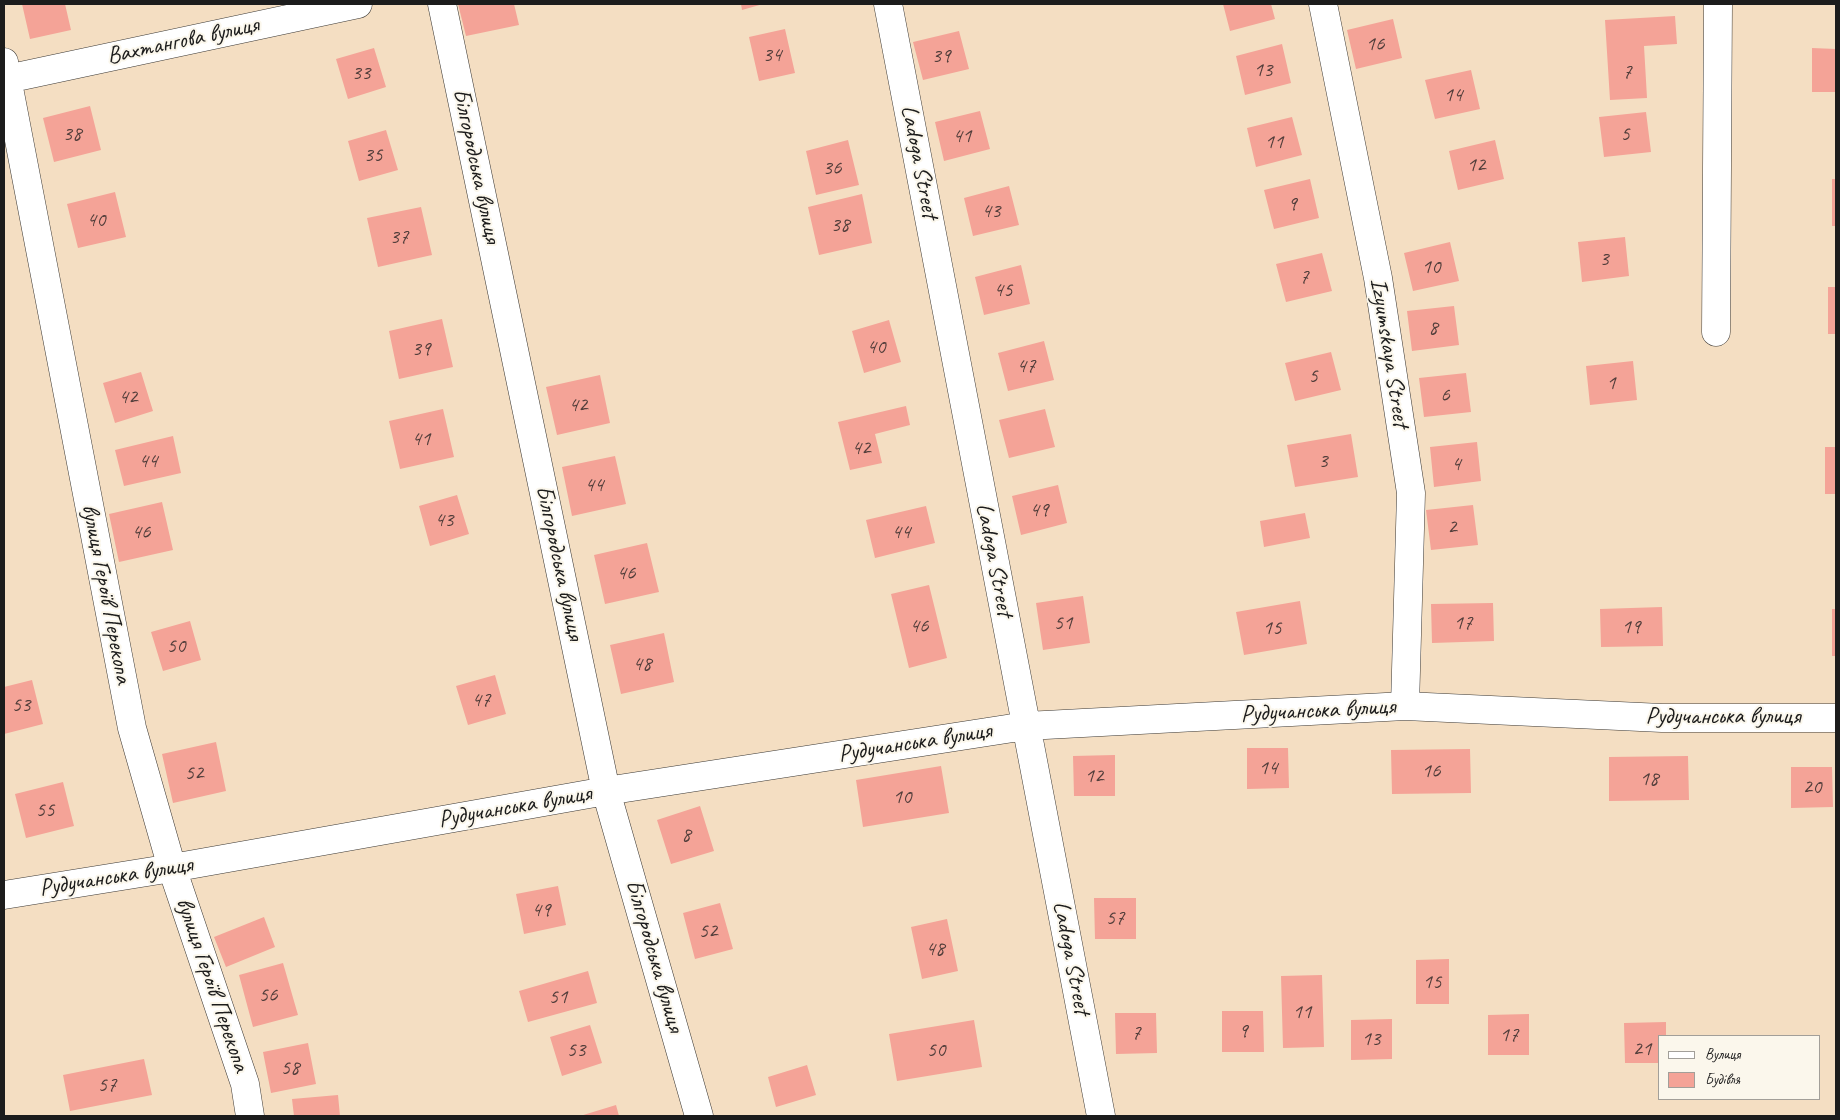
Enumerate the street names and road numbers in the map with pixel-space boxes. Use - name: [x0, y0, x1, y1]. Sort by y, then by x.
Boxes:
- street label: Вахтангова вулиця: [104, 11, 262, 71]
- street label: Білгородська вулиця: [446, 86, 506, 246]
- street label: Ladoga Street: [894, 103, 944, 221]
- street label: Izyumskaya Street: [1363, 276, 1415, 430]
- street label: Білгородська вулиця: [529, 483, 589, 643]
- street label: Ladoga Street: [969, 501, 1019, 619]
- street label: вулиця Героїв Перекопа: [74, 502, 138, 686]
- street label: Рудучанська вулиця: [1240, 693, 1396, 729]
- street label: Рудучанська вулиця: [1646, 703, 1800, 731]
- street label: Рудучанська вулиця: [836, 717, 994, 769]
- street label: Рудучанська вулиця: [436, 779, 594, 835]
- street label: Рудучанська вулиця: [37, 851, 195, 903]
- street label: Білгородська вулиця: [618, 876, 690, 1036]
- street label: вулиця Героїв Перекопа: [169, 894, 255, 1076]
- street label: Ladoga Street: [1046, 899, 1096, 1017]

